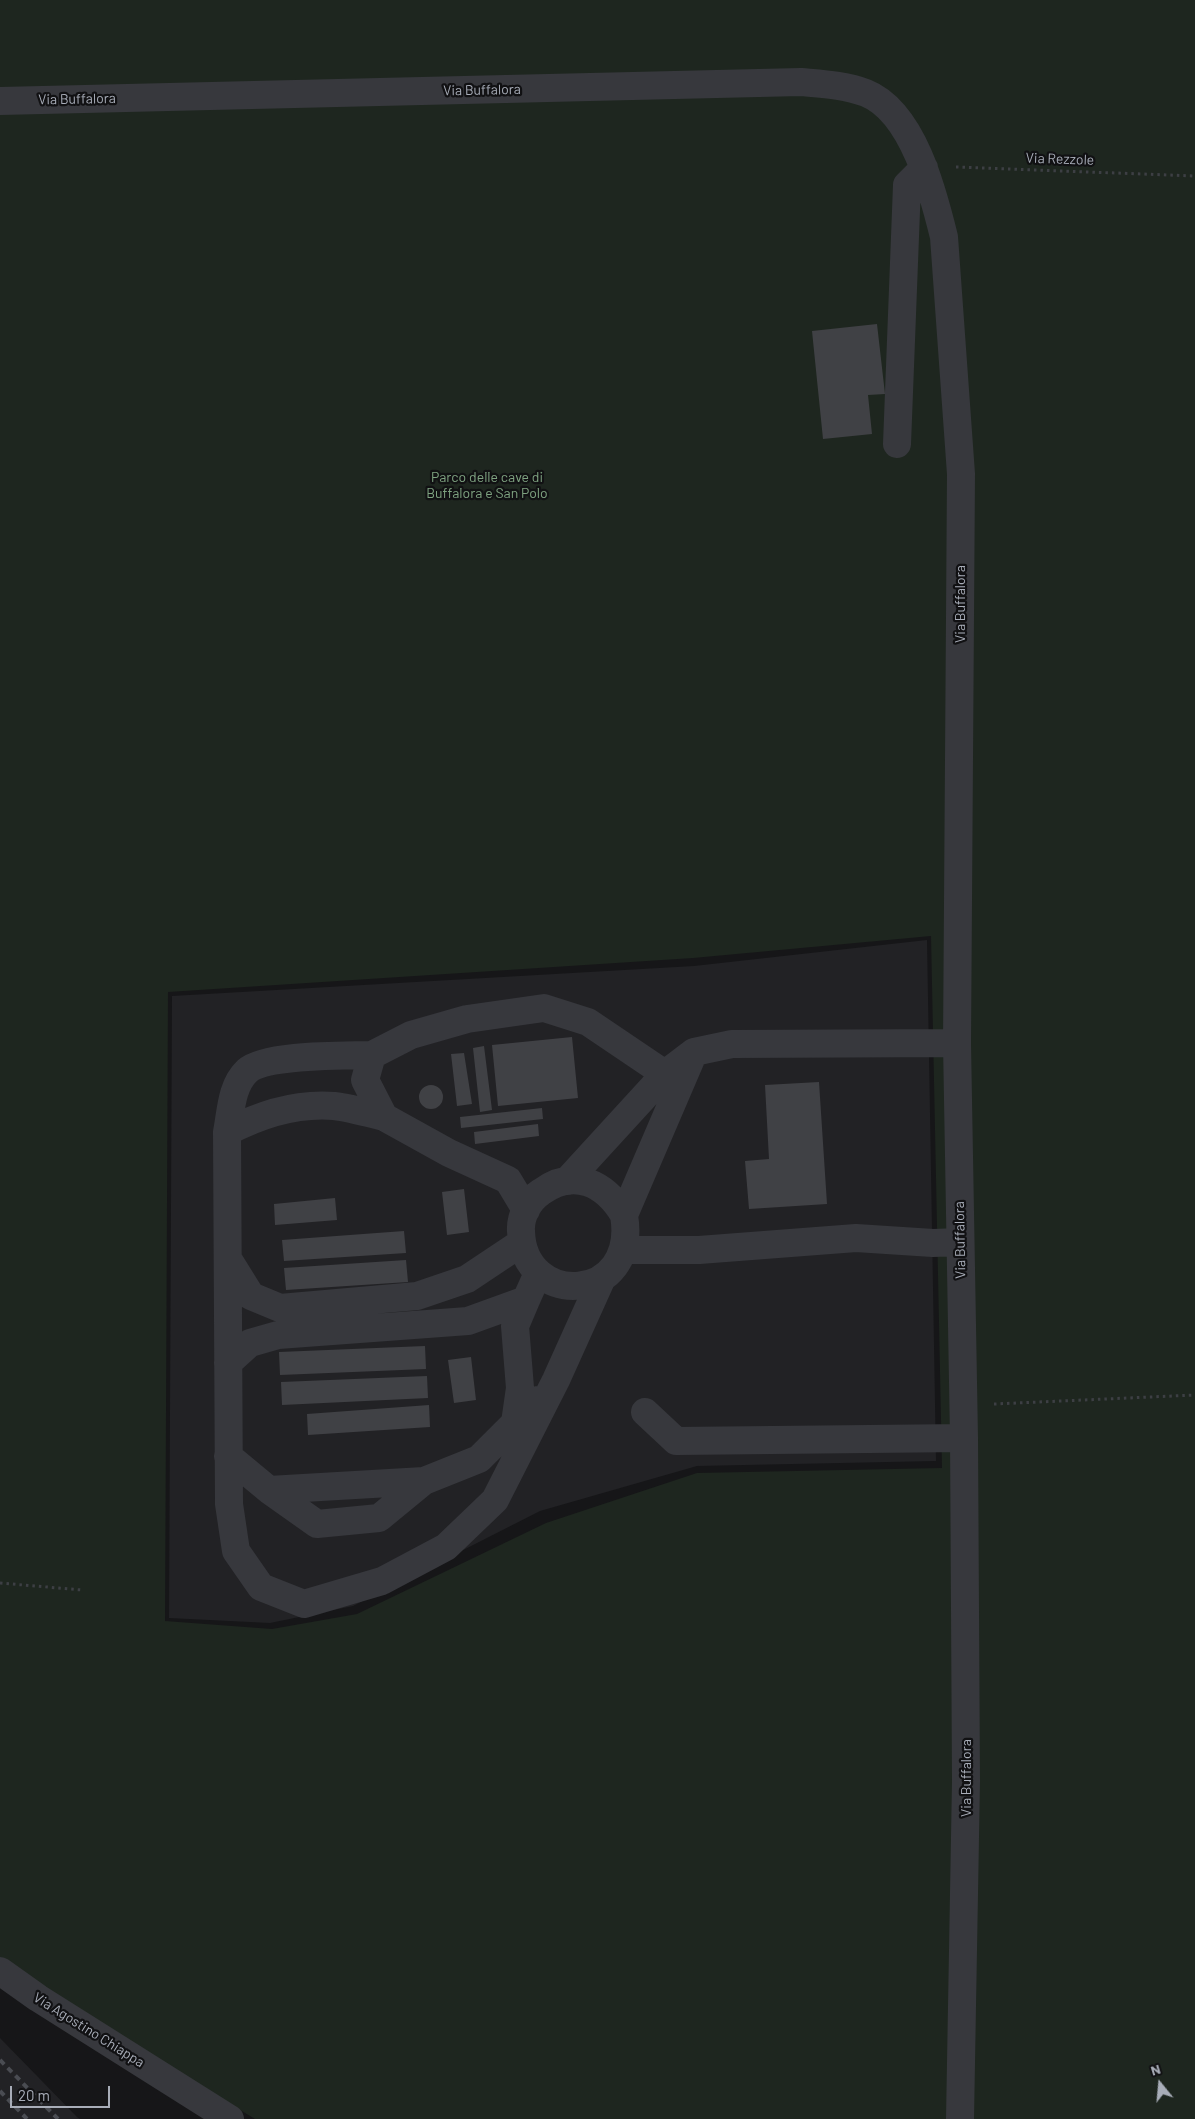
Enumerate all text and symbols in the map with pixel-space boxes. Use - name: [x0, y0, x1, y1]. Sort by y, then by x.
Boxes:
- street label: Via Buffalora: [443, 81, 521, 99]
- street label: Via Buffalora: [38, 90, 116, 108]
- street label: Via Rezzole: [1025, 149, 1095, 169]
- park label: Parco delle cave di Buffalora e San Polo: [426, 469, 548, 502]
- street label: Via Buffalora: [952, 565, 968, 643]
- street label: Via Buffalora: [951, 1201, 969, 1279]
- street label: Via Buffalora: [958, 1739, 974, 1817]
- street label: Via Agostino Chiappa: [30, 1989, 148, 2071]
- north arrow: [1135, 2059, 1185, 2109]
- text: N: [1149, 2060, 1162, 2079]
- scale bar: [12, 2076, 112, 2108]
- text: 20 m: [18, 2086, 50, 2104]

